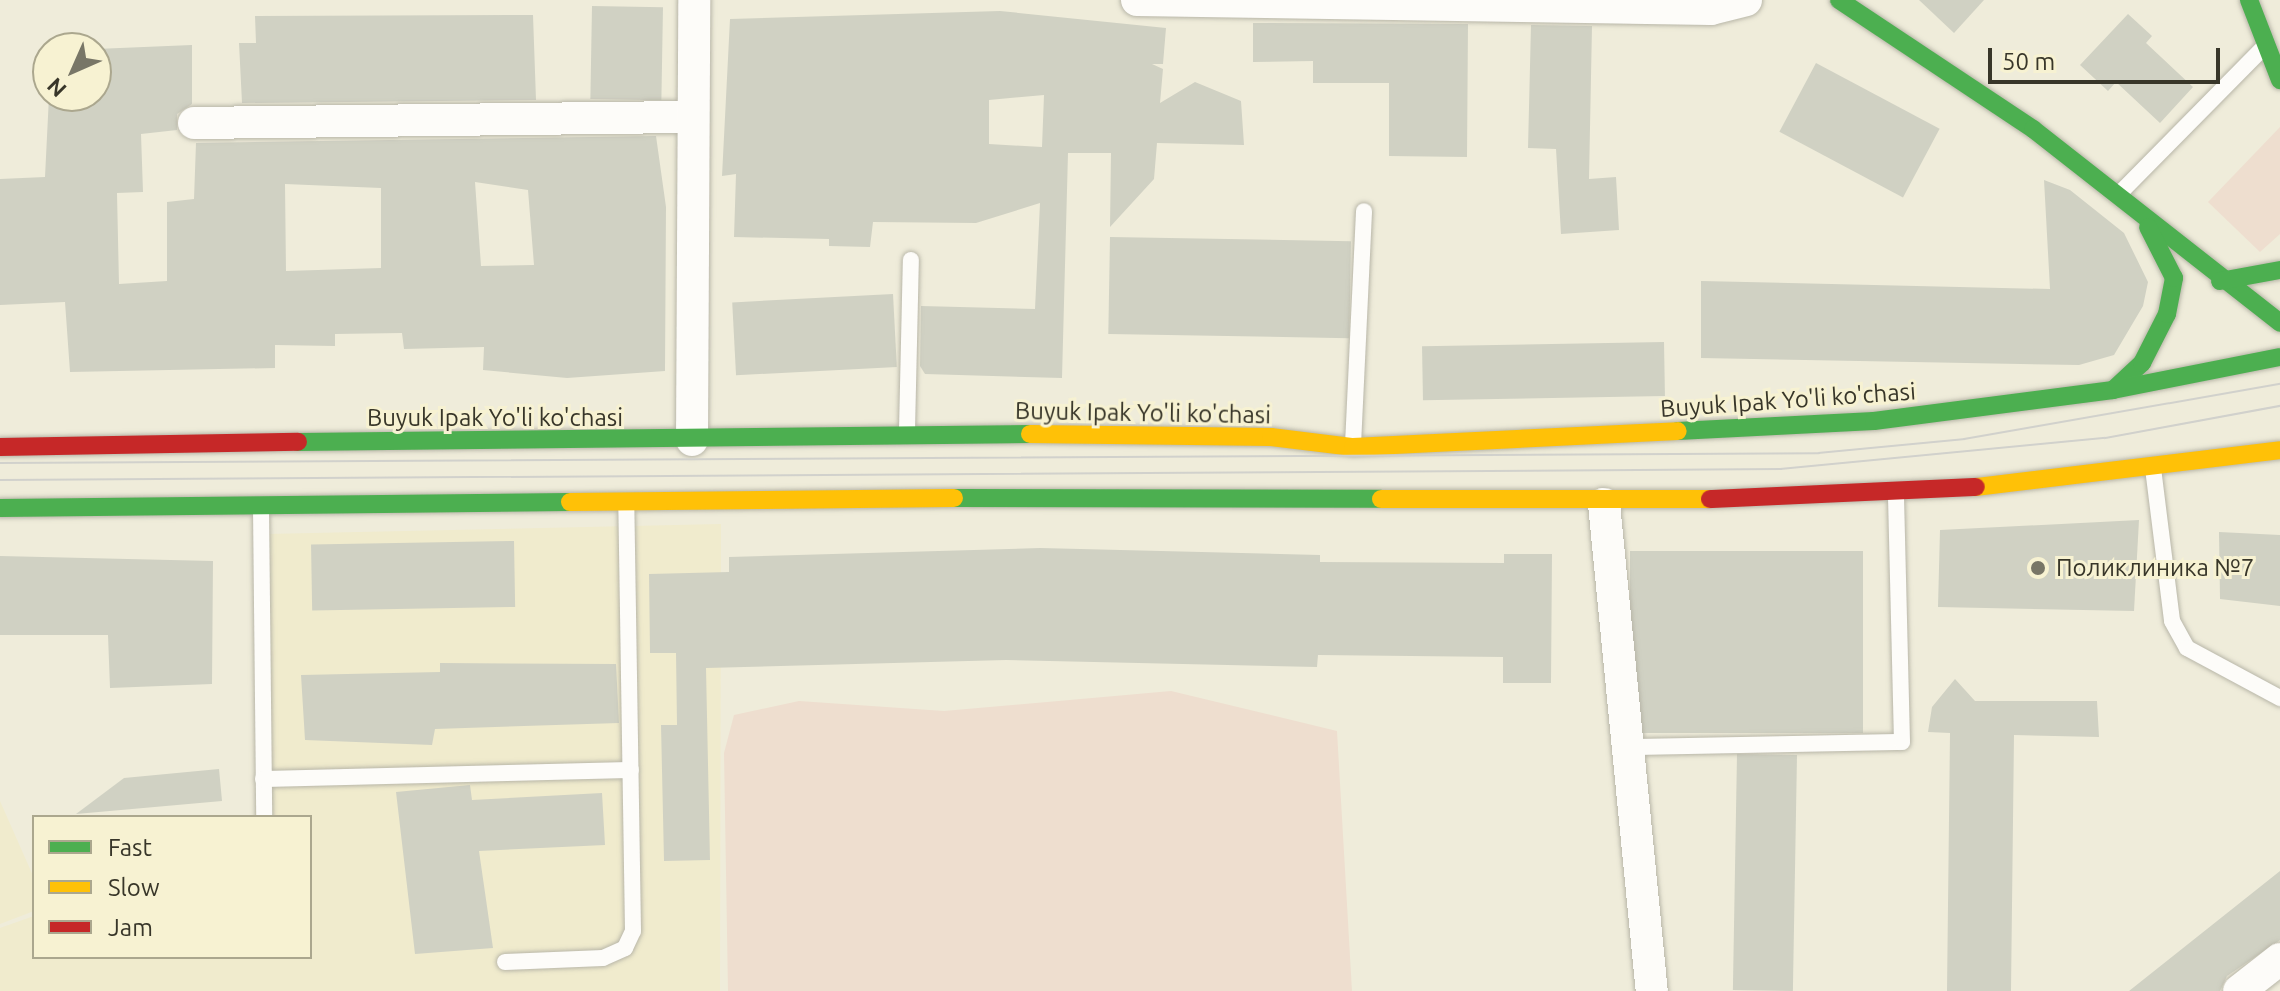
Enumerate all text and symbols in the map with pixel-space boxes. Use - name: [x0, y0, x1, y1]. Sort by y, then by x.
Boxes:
- north arrow: [32, 32, 112, 112]
- scale bar: [1992, 32, 2224, 82]
- text: 50 m: [2002, 48, 2055, 75]
- text: N: [41, 73, 71, 103]
- street label: Buyuk Ipak Yo'li ko'chasi: [1659, 377, 1917, 423]
- street label: Buyuk Ipak Yo'li ko'chasi: [1015, 396, 1271, 430]
- street label: Buyuk Ipak Yo'li ko'chasi: [367, 404, 623, 432]
- place label: Поликлиника №7: [2056, 554, 2254, 582]
- marker: Поликлиника №7: [2027, 557, 2049, 579]
- legend: [32, 815, 312, 959]
- text: Fast: [108, 834, 152, 861]
- text: Slow: [108, 874, 160, 901]
- text: Jam: [108, 914, 153, 941]

